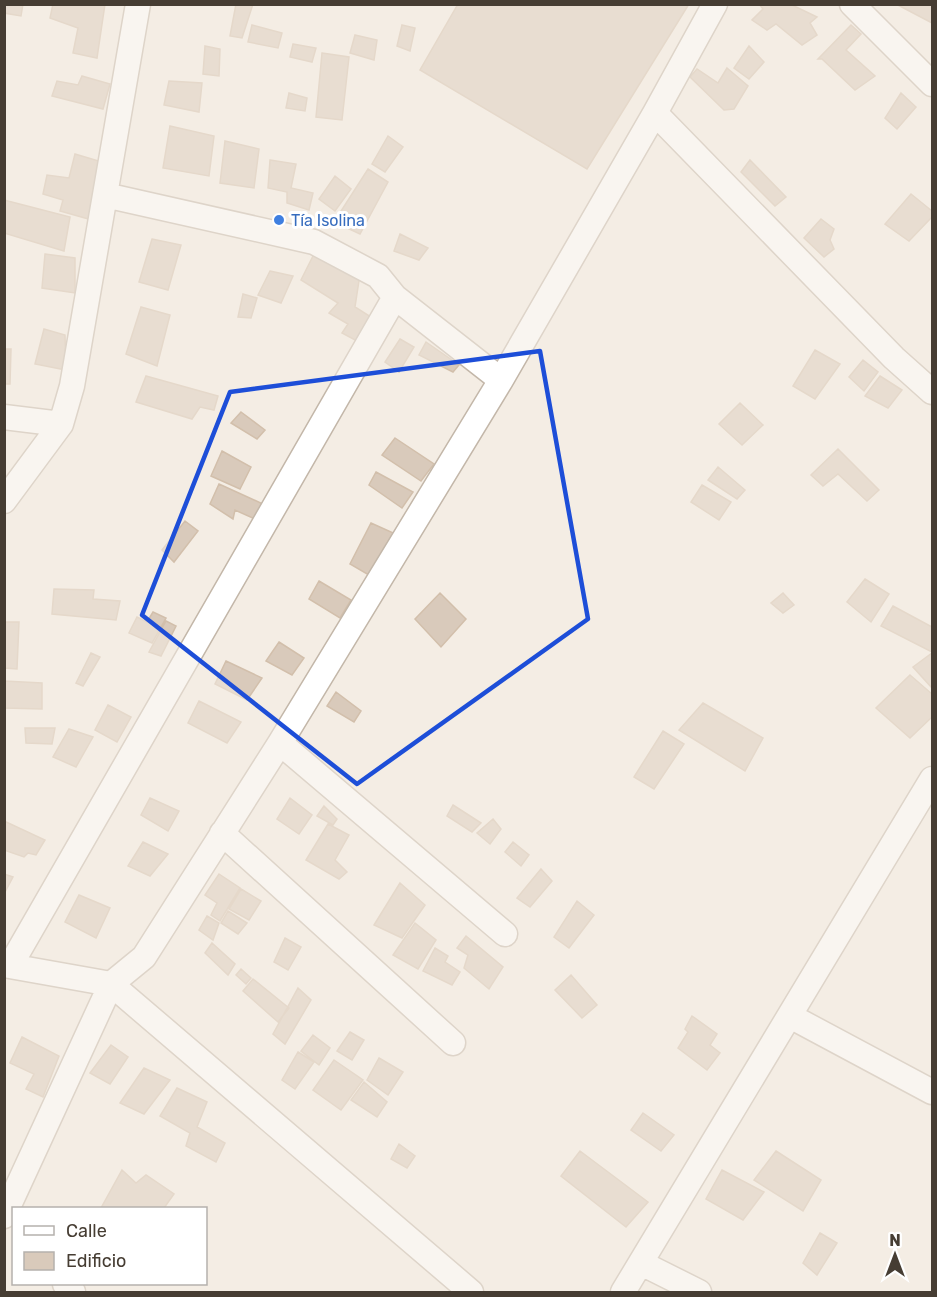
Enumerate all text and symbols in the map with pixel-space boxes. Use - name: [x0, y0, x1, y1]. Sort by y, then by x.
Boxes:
- place label: Tía Isolina: [291, 211, 365, 230]
- marker: Tía Isolina: [272, 213, 286, 227]
- legend: [12, 1207, 207, 1285]
- text: Calle: [66, 1220, 107, 1242]
- north arrow: [865, 1225, 925, 1285]
- text: N: [889, 1231, 901, 1250]
- text: Edificio: [66, 1250, 126, 1272]

